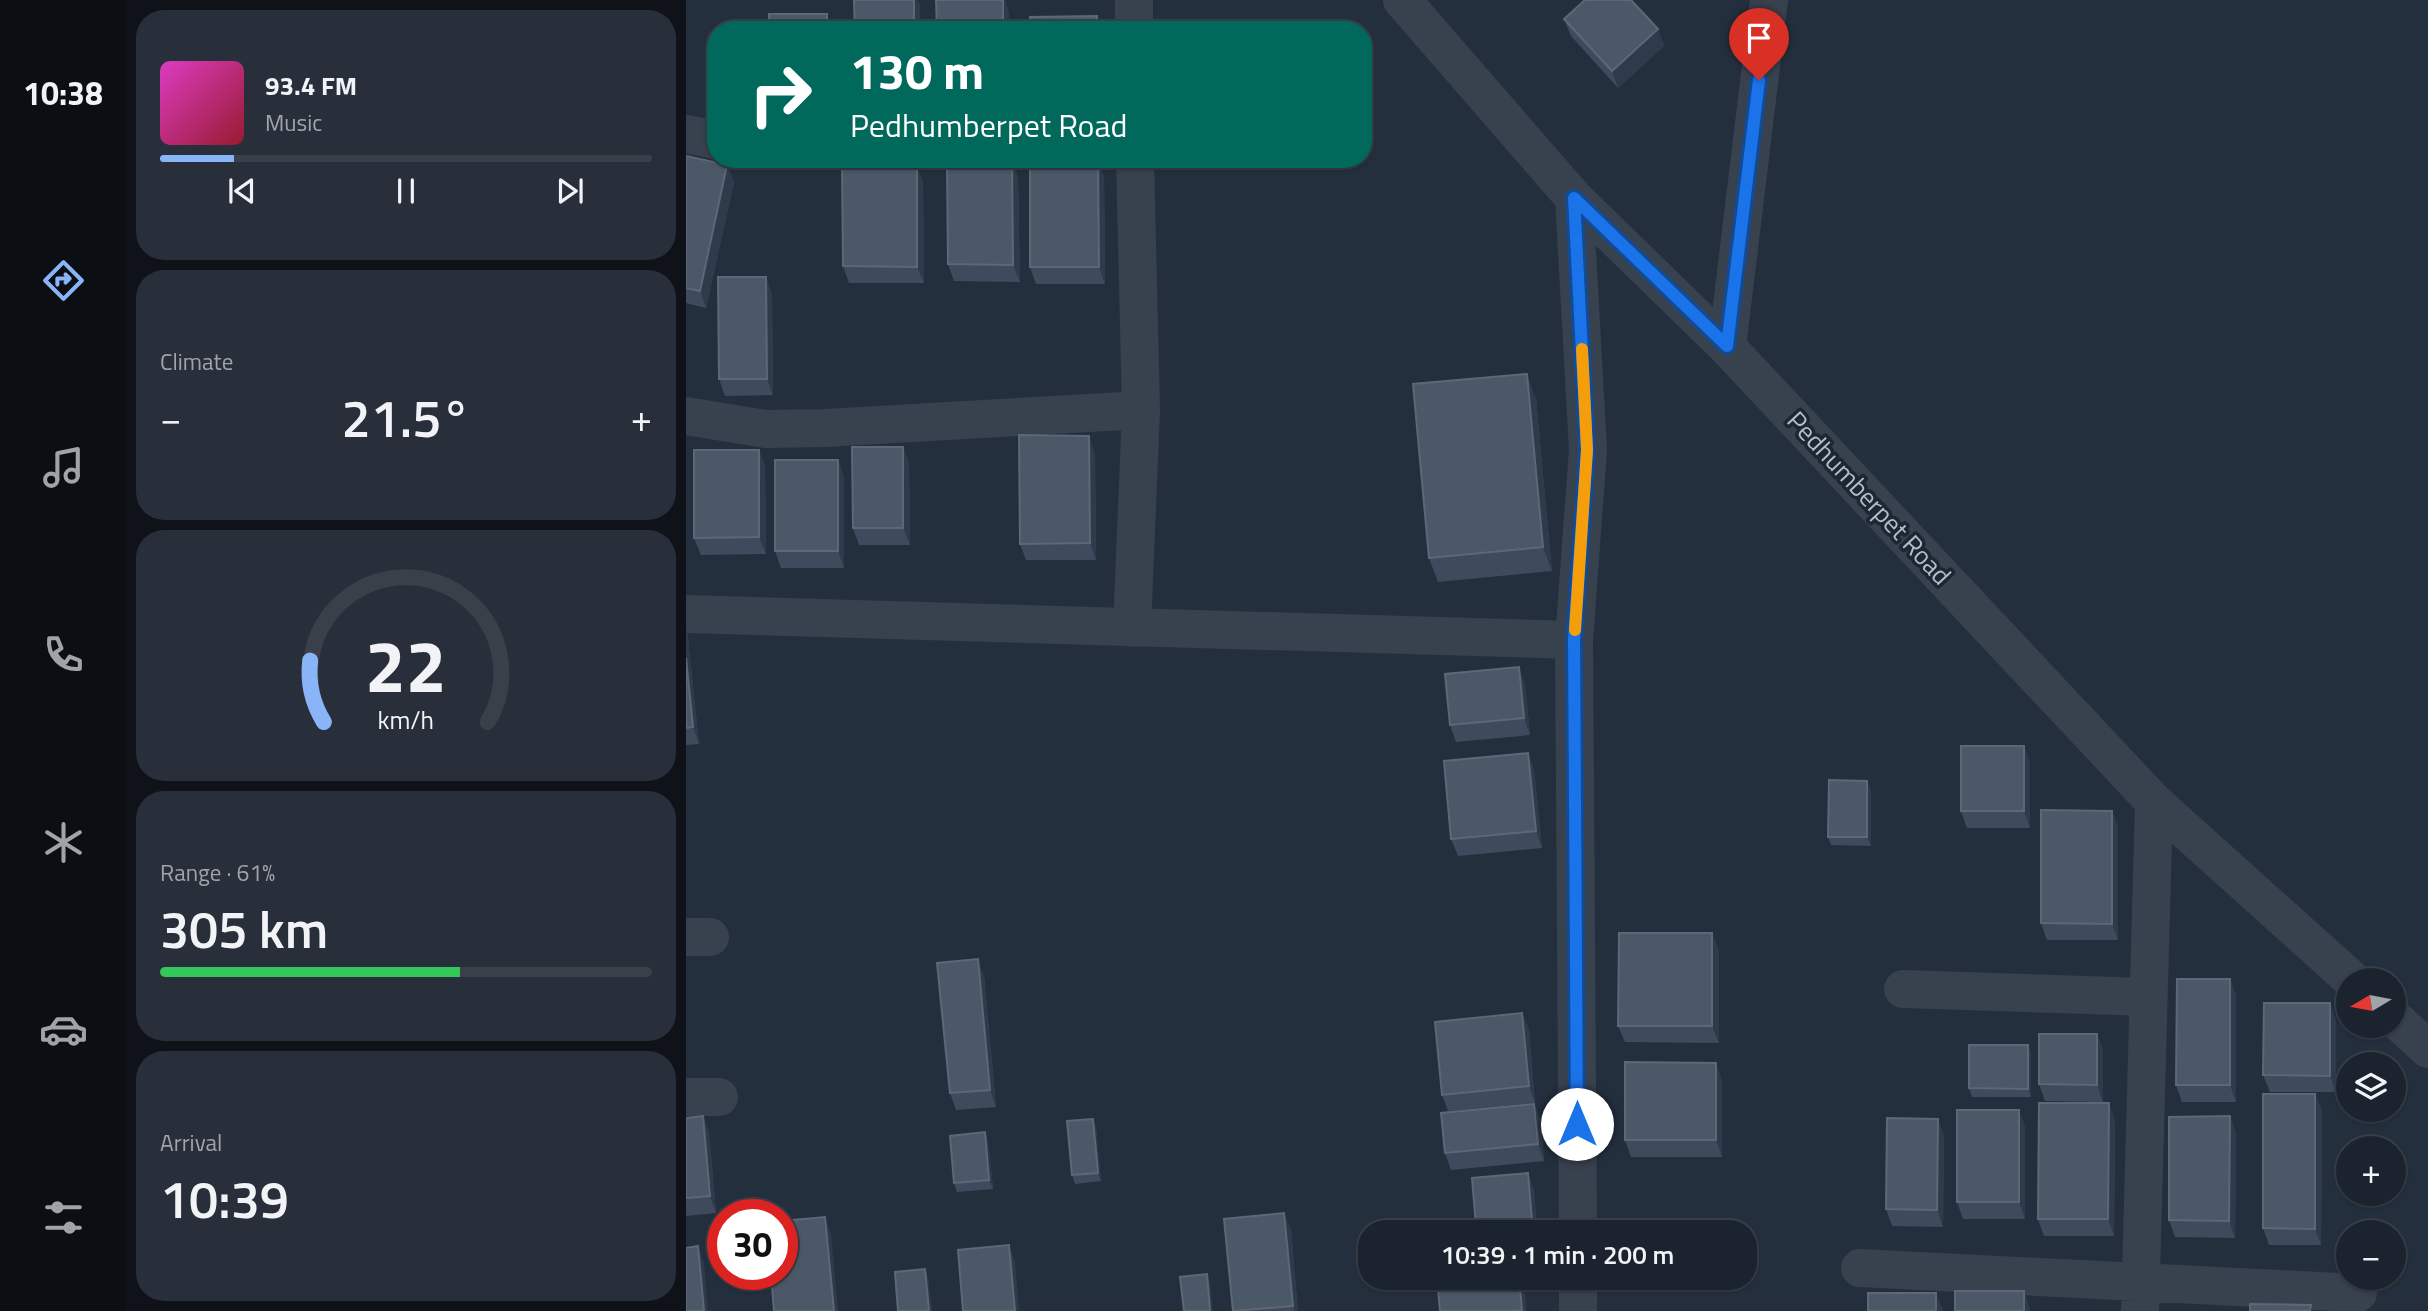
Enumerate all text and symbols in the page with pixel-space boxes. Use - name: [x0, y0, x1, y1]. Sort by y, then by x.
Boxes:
- pin: [1729, 8, 1789, 80]
- icon: arrive: [1740, 19, 1778, 57]
- text: 130 m: [850, 33, 984, 108]
- icon: right: [735, 49, 826, 140]
- text: 93.4 FM: [265, 66, 357, 105]
- text: 10:38: [23, 69, 103, 117]
- text: Pedhumberpet Road: [850, 101, 1127, 149]
- text: Music: [265, 105, 322, 140]
- icon: previous: [223, 172, 261, 210]
- icon: pause: [387, 172, 425, 210]
- icon: next: [551, 172, 589, 210]
- icon: directions: [39, 256, 88, 305]
- text: Climate: [160, 344, 233, 379]
- text: 21.5°: [342, 378, 470, 457]
- text: −: [160, 389, 181, 447]
- text: +: [631, 389, 652, 447]
- street label: Pedhumberpet Road: [1778, 402, 1960, 593]
- icon: music: [39, 443, 88, 492]
- text: 22: [365, 610, 447, 720]
- icon: phone: [39, 630, 88, 679]
- text: km/h: [378, 700, 434, 738]
- icon: climate: [39, 818, 88, 867]
- text: Range · 61%: [160, 855, 275, 890]
- text: 305 km: [160, 889, 328, 968]
- north arrow: [2336, 968, 2406, 1038]
- map controls: [2336, 968, 2406, 1290]
- icon: car: [39, 1005, 88, 1054]
- button: layers: [2336, 1052, 2406, 1122]
- position arrow: [1540, 1087, 1614, 1161]
- text: Arrival: [160, 1125, 222, 1160]
- button: +: [2336, 1136, 2406, 1206]
- text: 10:39: [160, 1159, 289, 1238]
- icon: filters: [39, 1193, 88, 1242]
- speed limit sign: 30: [707, 1199, 798, 1290]
- button: −: [2336, 1220, 2406, 1290]
- text: 10:39 · 1 min · 200 m: [1441, 1235, 1674, 1274]

